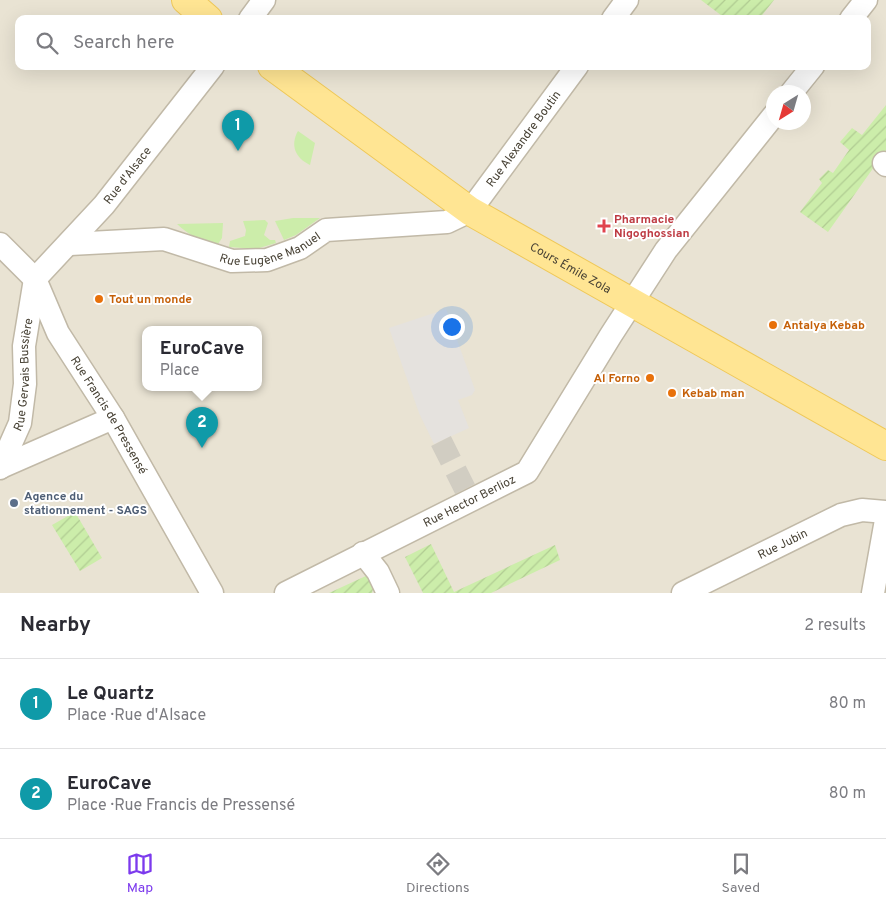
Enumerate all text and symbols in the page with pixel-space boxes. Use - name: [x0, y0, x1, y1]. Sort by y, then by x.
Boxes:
- search box: [15, 15, 871, 70]
- icon: search: [33, 29, 61, 57]
- text: Search here: [73, 31, 175, 55]
- north arrow: [766, 85, 811, 130]
- street label: Rue Alexandre Boutin: [483, 88, 565, 191]
- pin: 1: [222, 110, 254, 151]
- street label: Rue d'Alsace: [101, 144, 156, 208]
- place label: Pharmacie Nigoghossian: [614, 212, 690, 242]
- marker: Pharmacie Nigoghossian: [598, 220, 610, 232]
- street label: Rue Eugène Manuel: [217, 229, 324, 270]
- street label: Cours Émile Zola: [527, 239, 614, 298]
- place label: Tout un monde: [109, 292, 192, 308]
- marker: Tout un monde: [93, 293, 105, 305]
- your location: [439, 314, 465, 340]
- street label: Rue Gervais Bussière: [10, 317, 37, 434]
- place label: Antalya Kebab: [783, 318, 865, 334]
- marker: Antalya Kebab: [767, 319, 779, 331]
- popup: [142, 326, 262, 391]
- text: EuroCave: [160, 337, 244, 361]
- street label: Rue Francis de Pressensé: [66, 353, 150, 478]
- text: Place: [160, 361, 199, 381]
- place label: Al Forno: [593, 371, 640, 387]
- marker: Al Forno: [644, 372, 656, 384]
- place label: Kebab man: [682, 386, 745, 402]
- marker: Kebab man: [666, 387, 678, 399]
- pin: 2: [186, 407, 218, 448]
- street label: Rue Hector Berlioz: [421, 472, 519, 532]
- place label: Agence du stationnement - SAGS: [24, 489, 147, 519]
- marker: Agence du stationnement - SAGS: [8, 497, 20, 509]
- street label: Rue Jubin: [755, 526, 811, 564]
- text: Nearby: [20, 612, 91, 639]
- text: 2 results: [804, 616, 866, 636]
- text: Le Quartz: [67, 682, 154, 706]
- text: 1: [33, 694, 39, 714]
- text: 80 m: [829, 694, 866, 714]
- text: Place · Rue d'Alsace: [67, 706, 206, 726]
- text: EuroCave: [67, 772, 152, 796]
- text: 2: [31, 784, 41, 804]
- text: 80 m: [829, 784, 866, 804]
- text: Place · Rue Francis de Pressensé: [67, 796, 295, 816]
- tab: Map: [126, 850, 154, 897]
- tab: Directions: [406, 850, 470, 897]
- tab: Saved: [722, 850, 760, 897]

